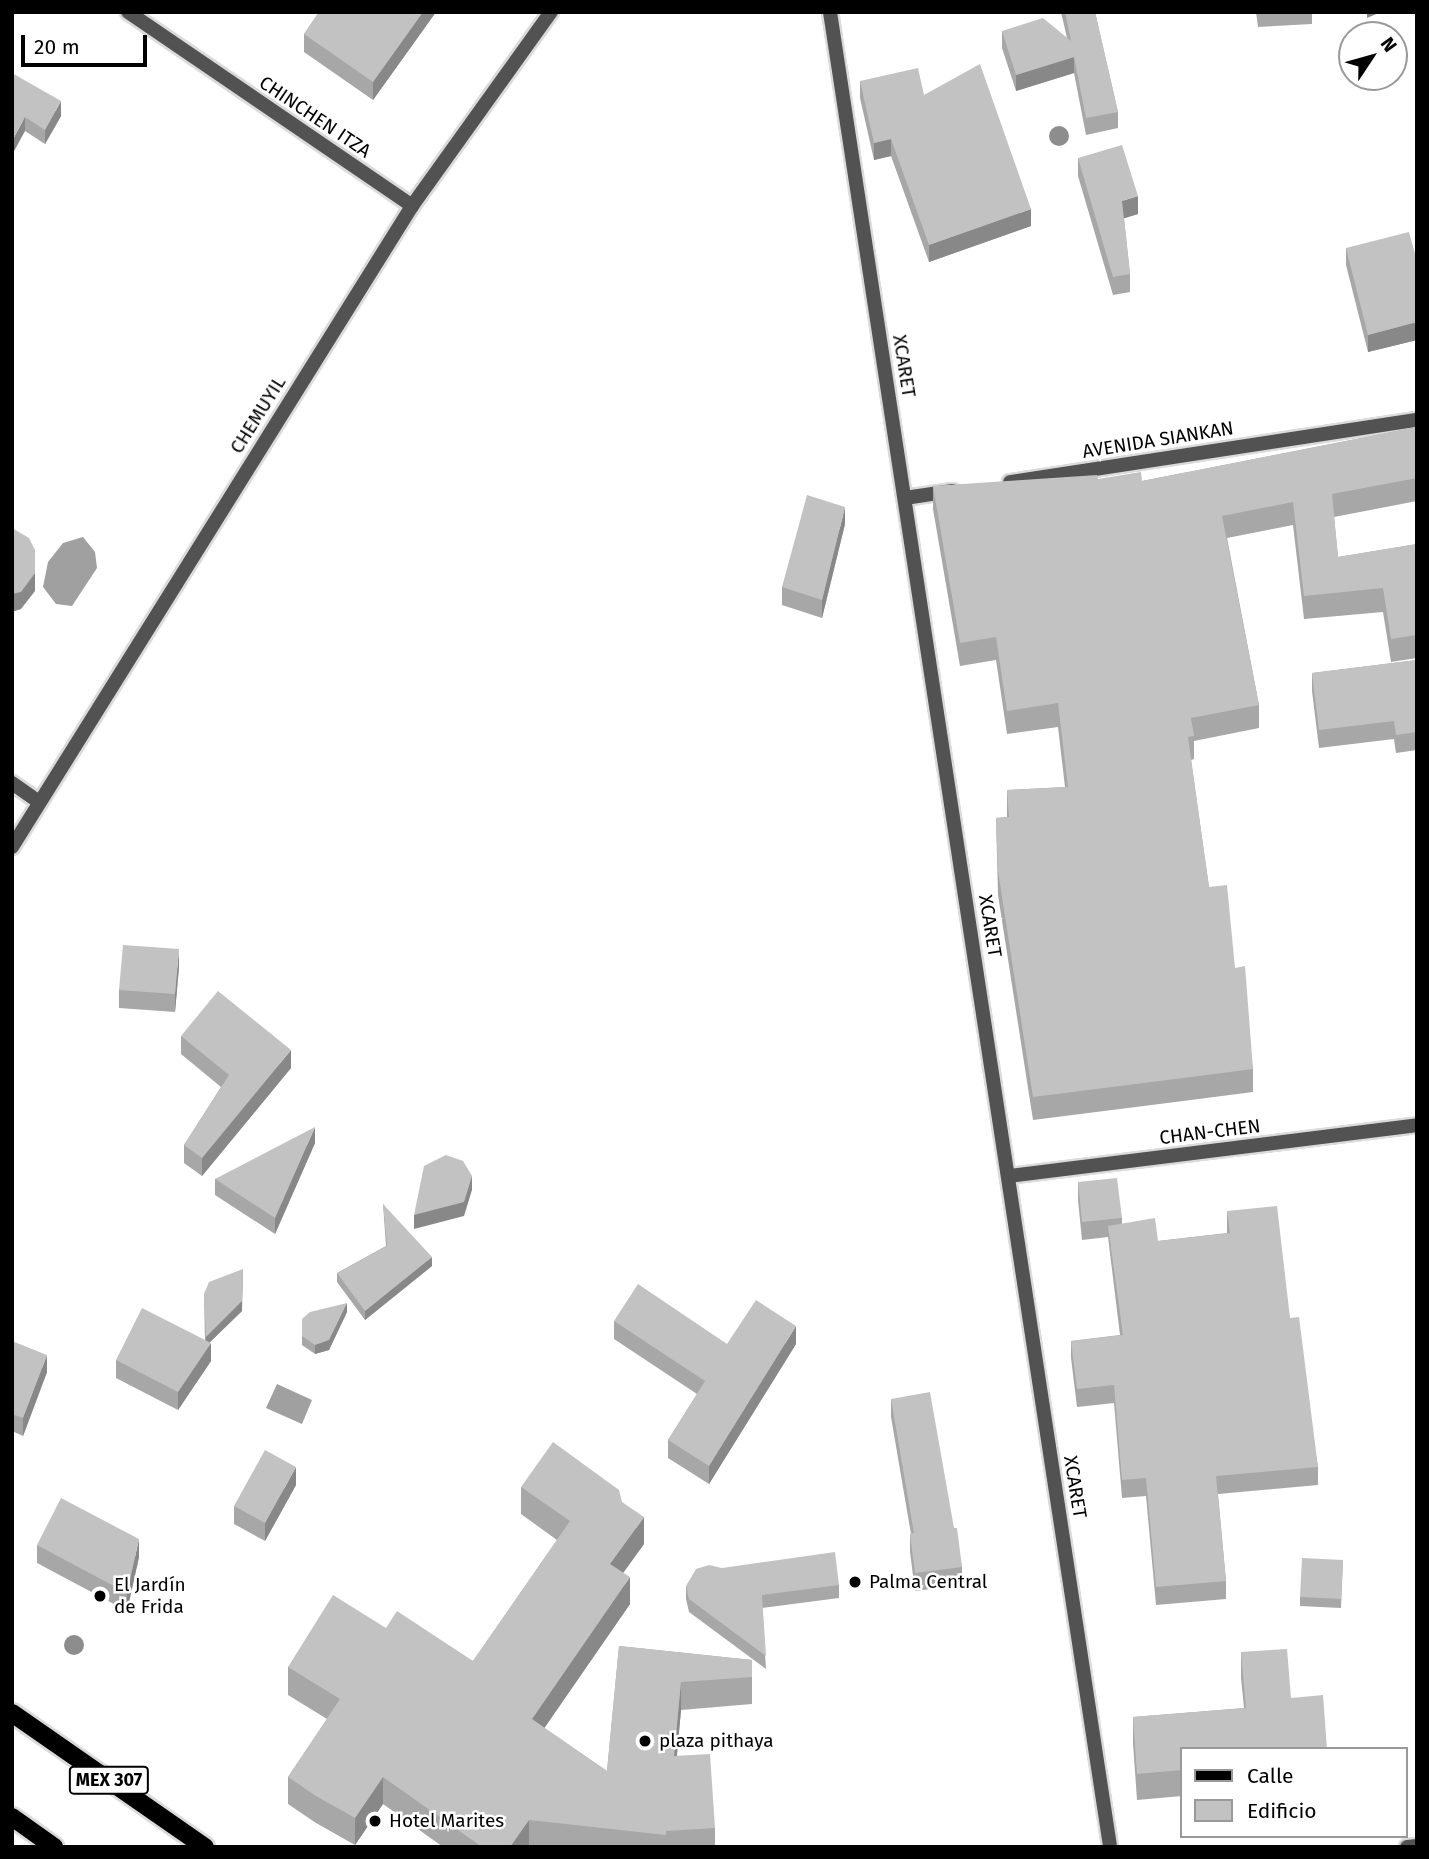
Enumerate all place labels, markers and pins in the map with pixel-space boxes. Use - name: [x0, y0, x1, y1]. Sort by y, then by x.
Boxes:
- place label: Palma Central: [869, 1571, 987, 1593]
- place label: El Jardín de Frida: [114, 1574, 186, 1618]
- marker: Palma Central: [847, 1574, 863, 1590]
- marker: El Jardín de Frida: [92, 1588, 108, 1604]
- place label: plaza pithaya: [659, 1730, 774, 1752]
- marker: plaza pithaya: [637, 1733, 653, 1749]
- place label: Hotel Marites: [389, 1810, 504, 1832]
- marker: Hotel Marites: [367, 1813, 383, 1829]

